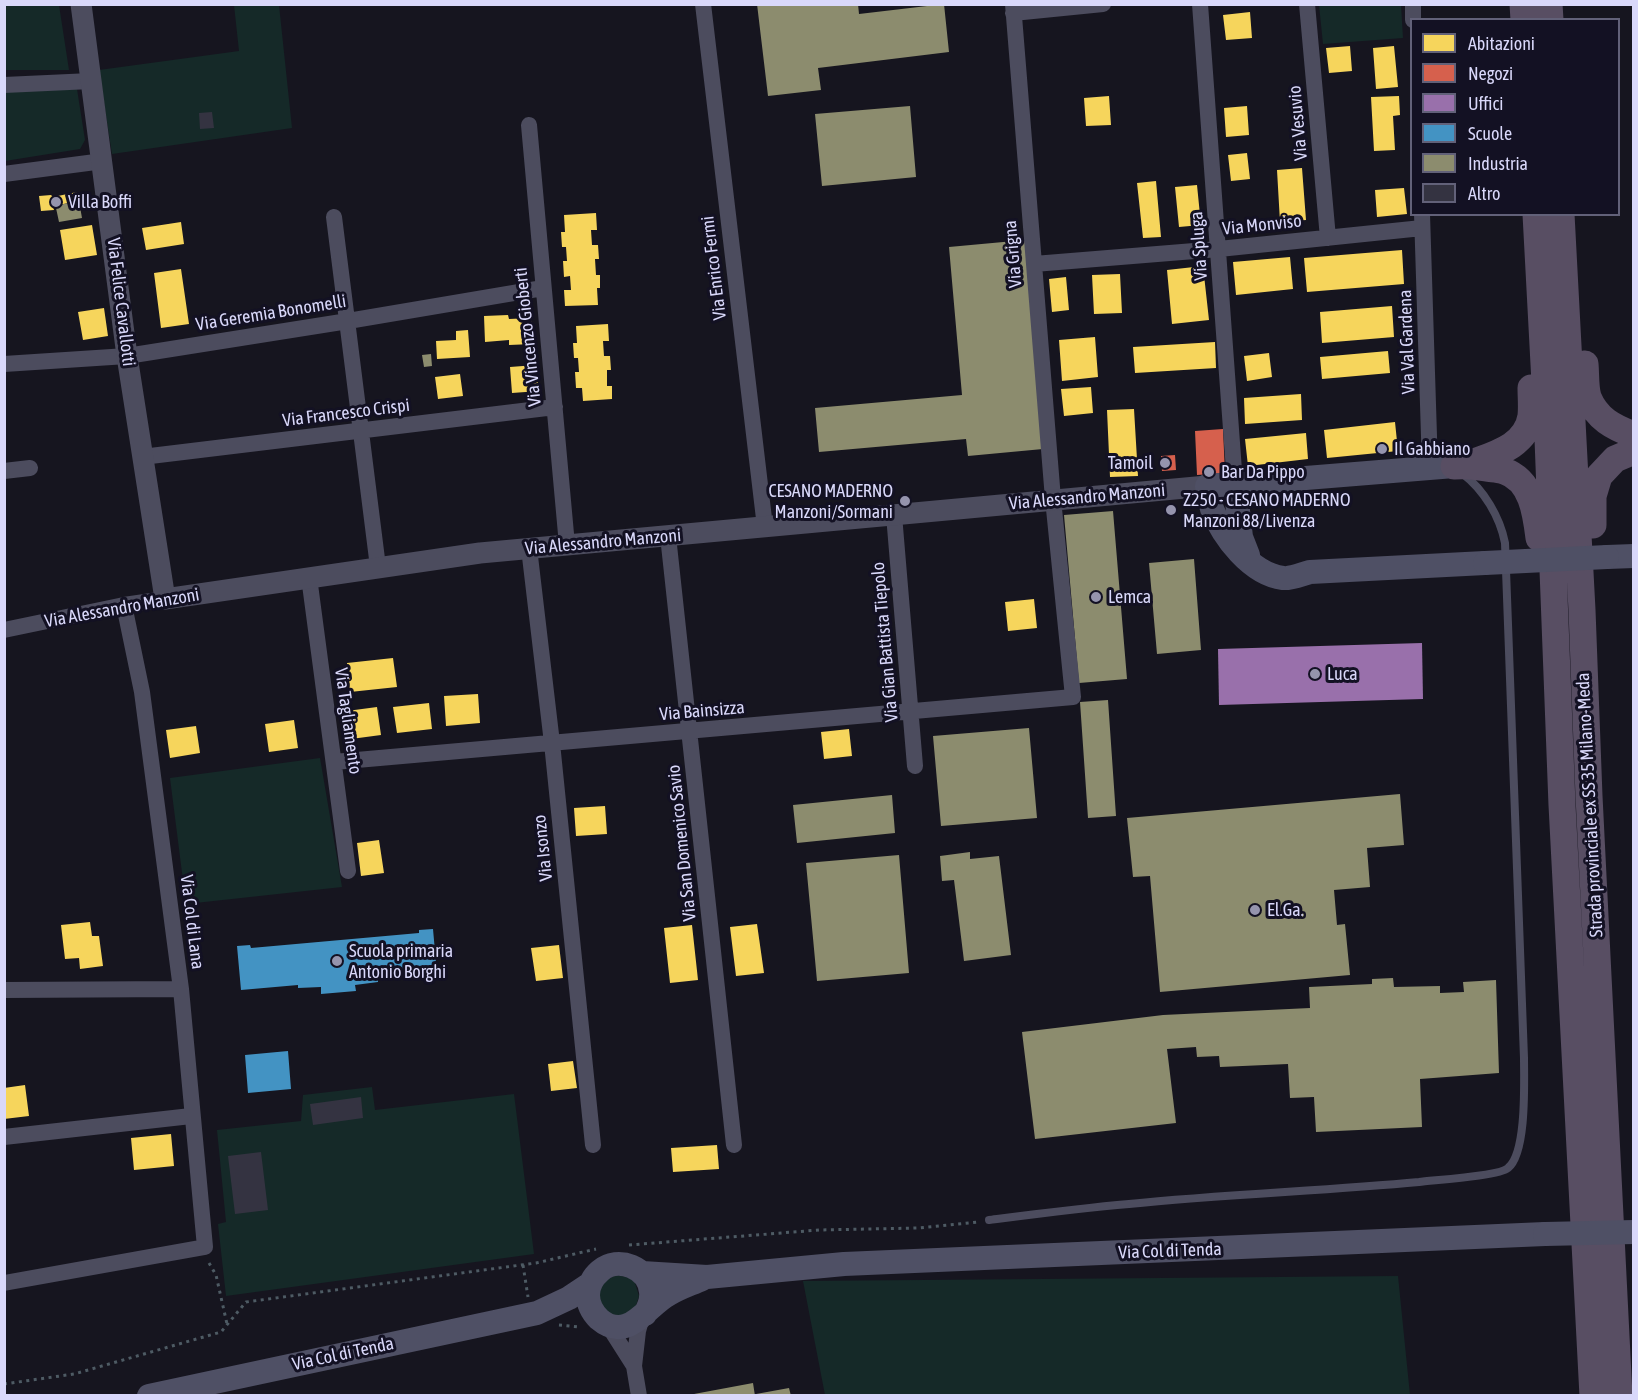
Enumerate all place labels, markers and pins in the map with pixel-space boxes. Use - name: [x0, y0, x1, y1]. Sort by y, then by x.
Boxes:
- place label: Villa Boffi: [68, 191, 132, 213]
- marker: Villa Boffi: [49, 195, 63, 209]
- place label: Il Gabbiano: [1394, 438, 1470, 460]
- marker: Il Gabbiano: [1375, 442, 1389, 456]
- place label: Tamoil: [1108, 452, 1153, 474]
- marker: Tamoil: [1158, 456, 1172, 470]
- place label: Bar Da Pippo: [1221, 461, 1305, 483]
- marker: Bar Da Pippo: [1202, 465, 1216, 479]
- place label: CESANO MADERNO Manzoni/Sormani: [768, 480, 893, 522]
- place label: Z250 - CESANO MADERNO Manzoni 88/Livenza: [1183, 489, 1350, 532]
- marker: CESANO MADERNO Manzoni/Sormani: [898, 494, 912, 508]
- marker: Z250 - CESANO MADERNO Manzoni 88/Livenza: [1164, 503, 1178, 517]
- place label: Lemca: [1108, 586, 1151, 608]
- marker: Lemca: [1089, 590, 1103, 604]
- place label: Luca: [1327, 663, 1358, 685]
- marker: Luca: [1308, 667, 1322, 681]
- place label: El.Ga.: [1267, 899, 1304, 921]
- marker: El.Ga.: [1248, 903, 1262, 917]
- place label: Scuola primaria Antonio Borghi: [349, 940, 453, 982]
- marker: Scuola primaria Antonio Borghi: [330, 954, 344, 968]

